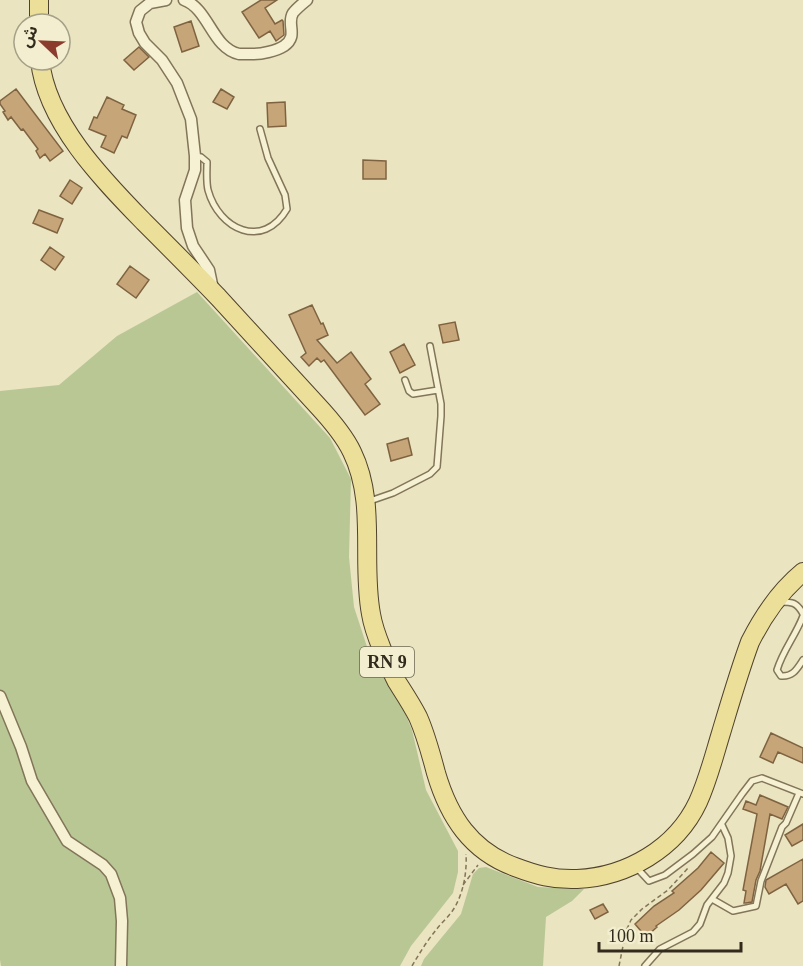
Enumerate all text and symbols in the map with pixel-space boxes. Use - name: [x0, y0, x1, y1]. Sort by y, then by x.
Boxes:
- north arrow: [12, 12, 72, 72]
- text: ش: [17, 23, 42, 50]
- road number: RN 9: [360, 647, 414, 677]
- scale bar: [599, 915, 742, 953]
- text: 100 m: [608, 926, 654, 946]

